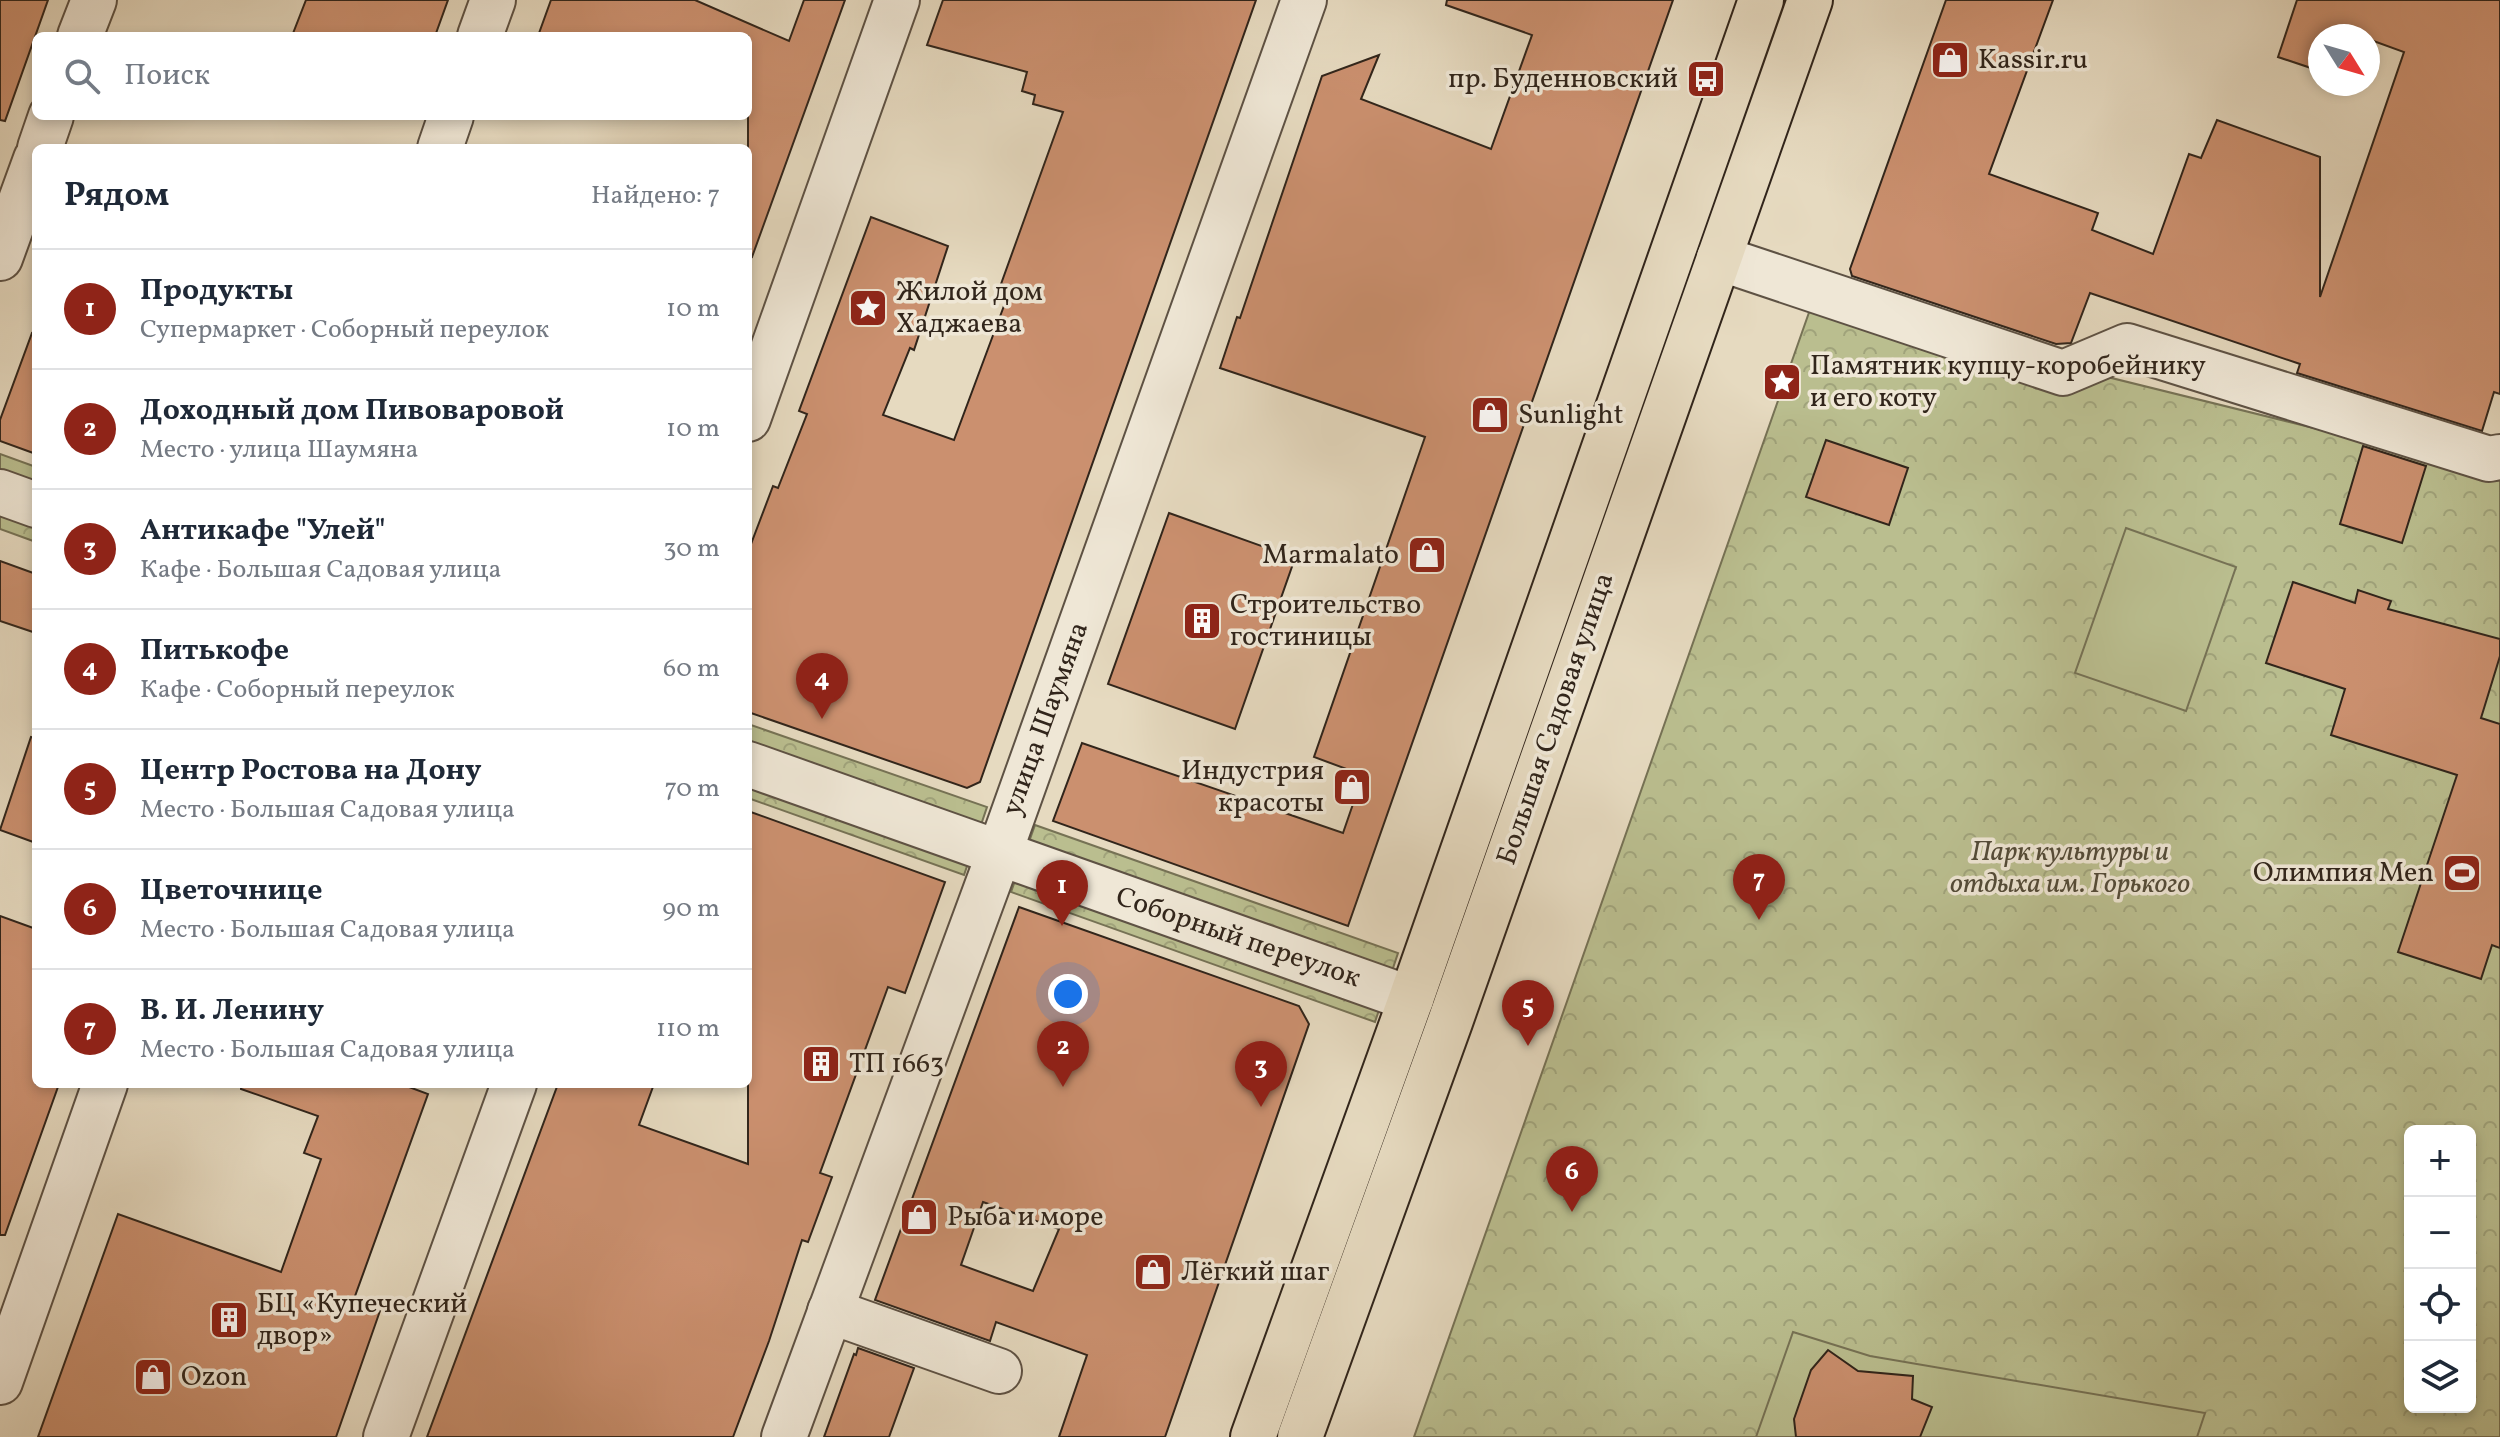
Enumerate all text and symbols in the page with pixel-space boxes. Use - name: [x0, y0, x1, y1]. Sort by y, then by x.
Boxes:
- north arrow: [2308, 24, 2380, 96]
- search box: [32, 32, 752, 120]
- shop icon: Kassir.ru: [1929, 39, 1971, 81]
- place label: Kassir.ru: [1978, 41, 2088, 80]
- icon: search: [60, 54, 104, 98]
- text: Поиск: [124, 55, 210, 97]
- bus stop icon: пр. Буденновский: [1685, 58, 1727, 100]
- place label: пр. Буденновский: [1448, 60, 1678, 99]
- text: Рядом: [64, 173, 169, 220]
- text: Найдено: 7: [591, 178, 720, 214]
- text: Продукты: [140, 270, 293, 312]
- place label: Жилой дом Хаджаева: [896, 273, 1043, 344]
- place icon: Жилой дом Хаджаева: [847, 287, 889, 329]
- text: 1: [85, 291, 95, 327]
- text: 10 m: [666, 291, 720, 327]
- text: Супермаркет · Соборный переулок: [140, 312, 549, 348]
- place label: Памятник купцу-коробейнику и его коту: [1810, 347, 2206, 418]
- place icon: Памятник купцу-коробейнику и его коту: [1761, 361, 1803, 403]
- text: Доходный дом Пивоваровой: [140, 390, 564, 432]
- shop icon: Sunlight: [1469, 394, 1511, 436]
- place label: Sunlight: [1518, 396, 1624, 435]
- text: 2: [83, 411, 97, 447]
- text: 10 m: [666, 411, 720, 447]
- text: Место · улица Шаумяна: [140, 432, 419, 468]
- text: Антикафе "Улей": [140, 510, 386, 552]
- text: 3: [83, 531, 97, 567]
- text: 30 m: [663, 531, 720, 567]
- shop icon: Marmalato: [1406, 534, 1448, 576]
- place label: Marmalato: [1262, 536, 1399, 575]
- text: Кафе · Большая Садовая улица: [140, 552, 502, 588]
- street label: Большая Садовая улица: [1488, 568, 1624, 870]
- place label: Строительство гостиницы: [1230, 586, 1421, 657]
- building icon: Строительство гостиницы: [1181, 600, 1223, 642]
- street label: улица Шаумяна: [993, 617, 1099, 821]
- text: Питькофе: [140, 630, 289, 672]
- text: 4: [82, 651, 98, 687]
- text: 60 m: [663, 651, 720, 687]
- pin: 4: [796, 653, 848, 719]
- text: Кафе · Соборный переулок: [140, 672, 455, 708]
- text: Центр Ростова на Дону: [140, 750, 482, 792]
- place label: Индустрия красоты: [1181, 752, 1324, 823]
- shop icon: Индустрия красоты: [1331, 766, 1373, 808]
- text: 5: [84, 771, 96, 807]
- text: 70 m: [665, 771, 720, 807]
- text: Место · Большая Садовая улица: [140, 792, 515, 828]
- park label: Парк культуры и отдыха им. Горького: [1950, 833, 2190, 904]
- sports icon: Олимпия Men: [2441, 852, 2483, 894]
- pin: 7: [1733, 854, 1785, 920]
- place label: Олимпия Men: [2253, 854, 2434, 893]
- pin: 1: [1036, 860, 1088, 926]
- text: Цветочнице: [140, 870, 323, 912]
- street label: Соборный переулок: [1110, 878, 1366, 998]
- text: 6: [83, 891, 97, 927]
- text: 90 m: [662, 891, 720, 927]
- text: Место · Большая Садовая улица: [140, 912, 515, 948]
- your location: [1048, 974, 1088, 1014]
- pin: 5: [1502, 980, 1554, 1046]
- text: В. И. Ленину: [140, 990, 324, 1032]
- text: 7: [84, 1011, 96, 1047]
- text: 110 m: [656, 1011, 720, 1047]
- pin: 2: [1037, 1021, 1089, 1087]
- text: Место · Большая Садовая улица: [140, 1032, 515, 1068]
- pin: 3: [1235, 1041, 1287, 1107]
- building icon: ТП 1663: [800, 1043, 842, 1085]
- place label: ТП 1663: [849, 1045, 944, 1084]
- map controls: [2404, 1125, 2476, 1413]
- button: +: [2404, 1125, 2476, 1197]
- pin: 6: [1546, 1146, 1598, 1212]
- shop icon: Рыба и море: [898, 1196, 940, 1238]
- button: −: [2404, 1197, 2476, 1269]
- place label: Рыба и море: [947, 1198, 1103, 1237]
- shop icon: Лёгкий шаг: [1132, 1251, 1174, 1293]
- place label: Лёгкий шаг: [1181, 1253, 1330, 1292]
- button: locate: [2404, 1269, 2476, 1341]
- place label: БЦ «Купеческий двор»: [257, 1285, 467, 1356]
- building icon: БЦ «Купеческий двор»: [208, 1299, 250, 1341]
- button: layers: [2404, 1341, 2476, 1413]
- shop icon: Ozon: [132, 1356, 174, 1398]
- place label: Ozon: [181, 1358, 247, 1397]

